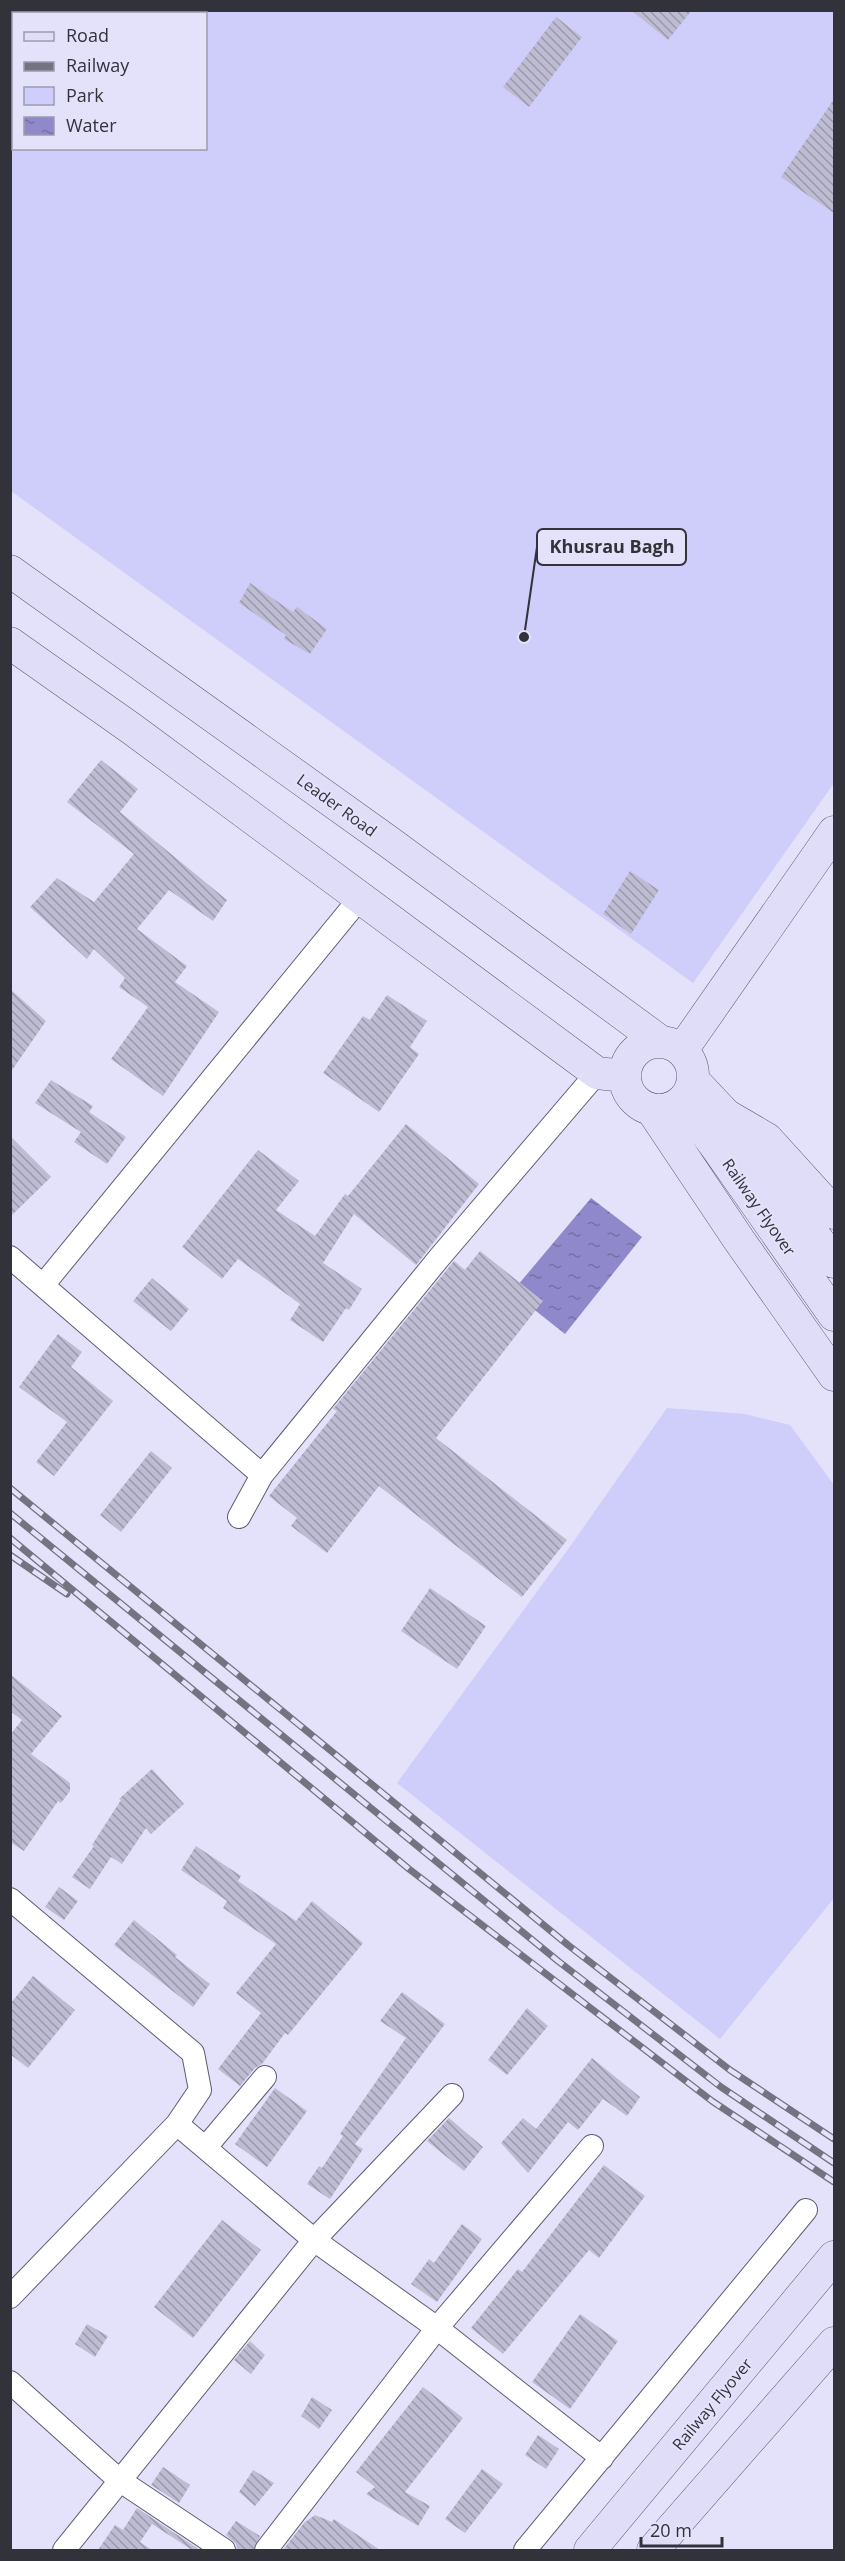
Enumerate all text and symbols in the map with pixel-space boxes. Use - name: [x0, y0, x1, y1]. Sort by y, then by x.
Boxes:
- legend: [12, 12, 207, 150]
- text: Road: [66, 23, 109, 47]
- text: Railway: [66, 53, 130, 77]
- text: Park: [66, 83, 104, 107]
- text: Water: [66, 113, 117, 137]
- callout: Khusrau Bagh: [537, 529, 686, 565]
- text: Khusrau Bagh: [549, 534, 675, 558]
- street label: Leader Road: [293, 769, 381, 841]
- street label: Railway Flyover: [717, 1154, 801, 1260]
- street label: Railway Flyover: [667, 2353, 757, 2455]
- scale bar: [641, 2510, 722, 2548]
- text: 20 m: [650, 2518, 692, 2542]

